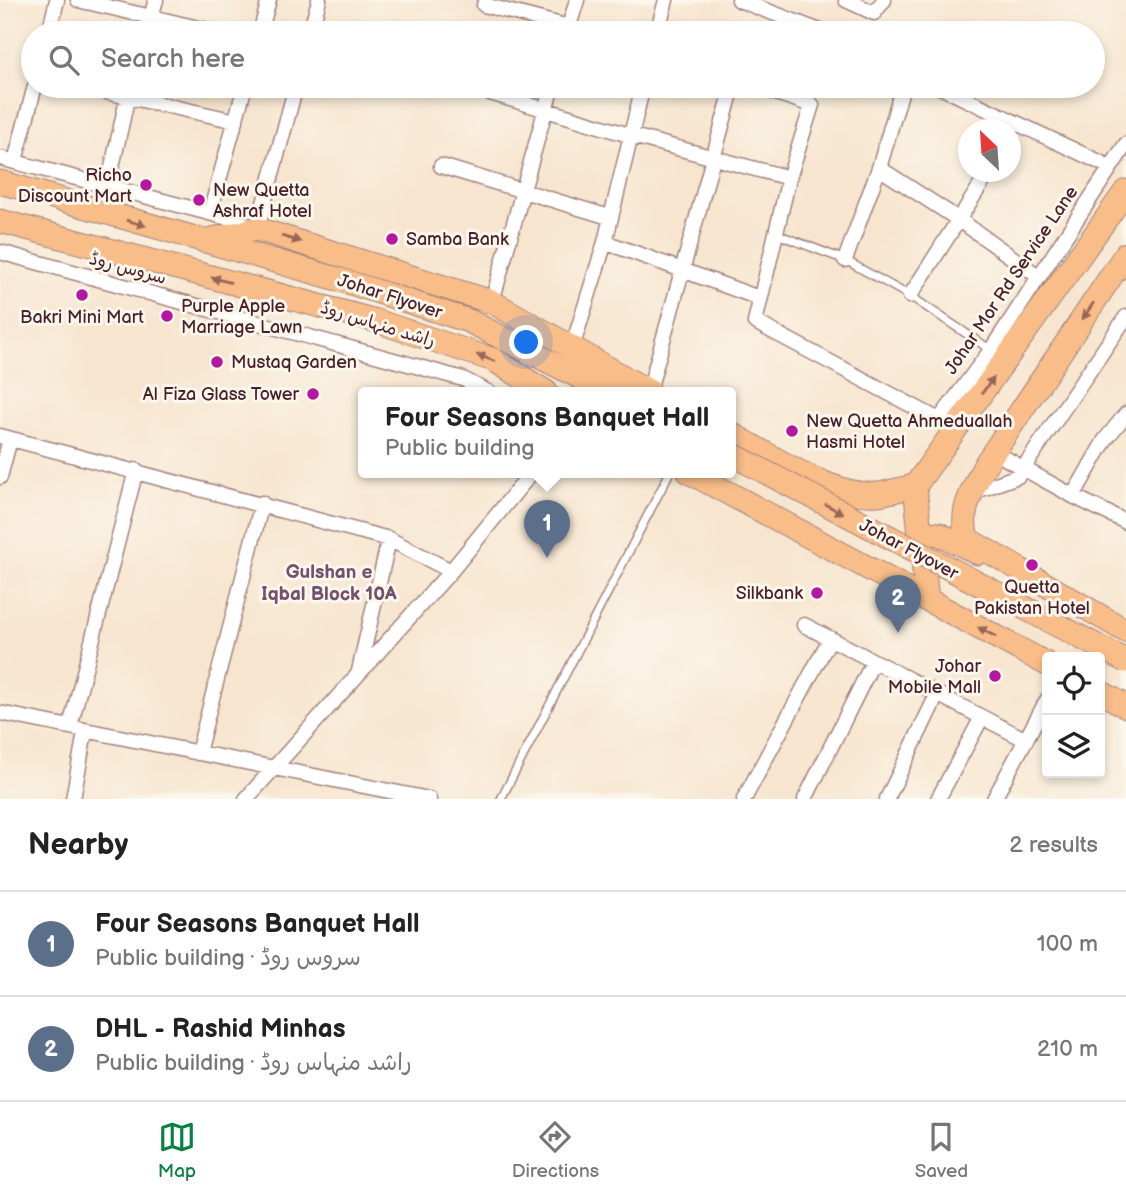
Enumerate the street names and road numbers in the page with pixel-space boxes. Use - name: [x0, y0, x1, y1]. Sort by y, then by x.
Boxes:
- street label: Johar Mor Rd Service Lane: [941, 182, 1082, 378]
- street label: سروس روڈ: [87, 248, 169, 289]
- street label: Johar Flyover: [335, 270, 445, 323]
- street label: راشد منہاس روڈ: [318, 297, 438, 353]
- street label: Johar Flyover: [856, 515, 962, 585]

